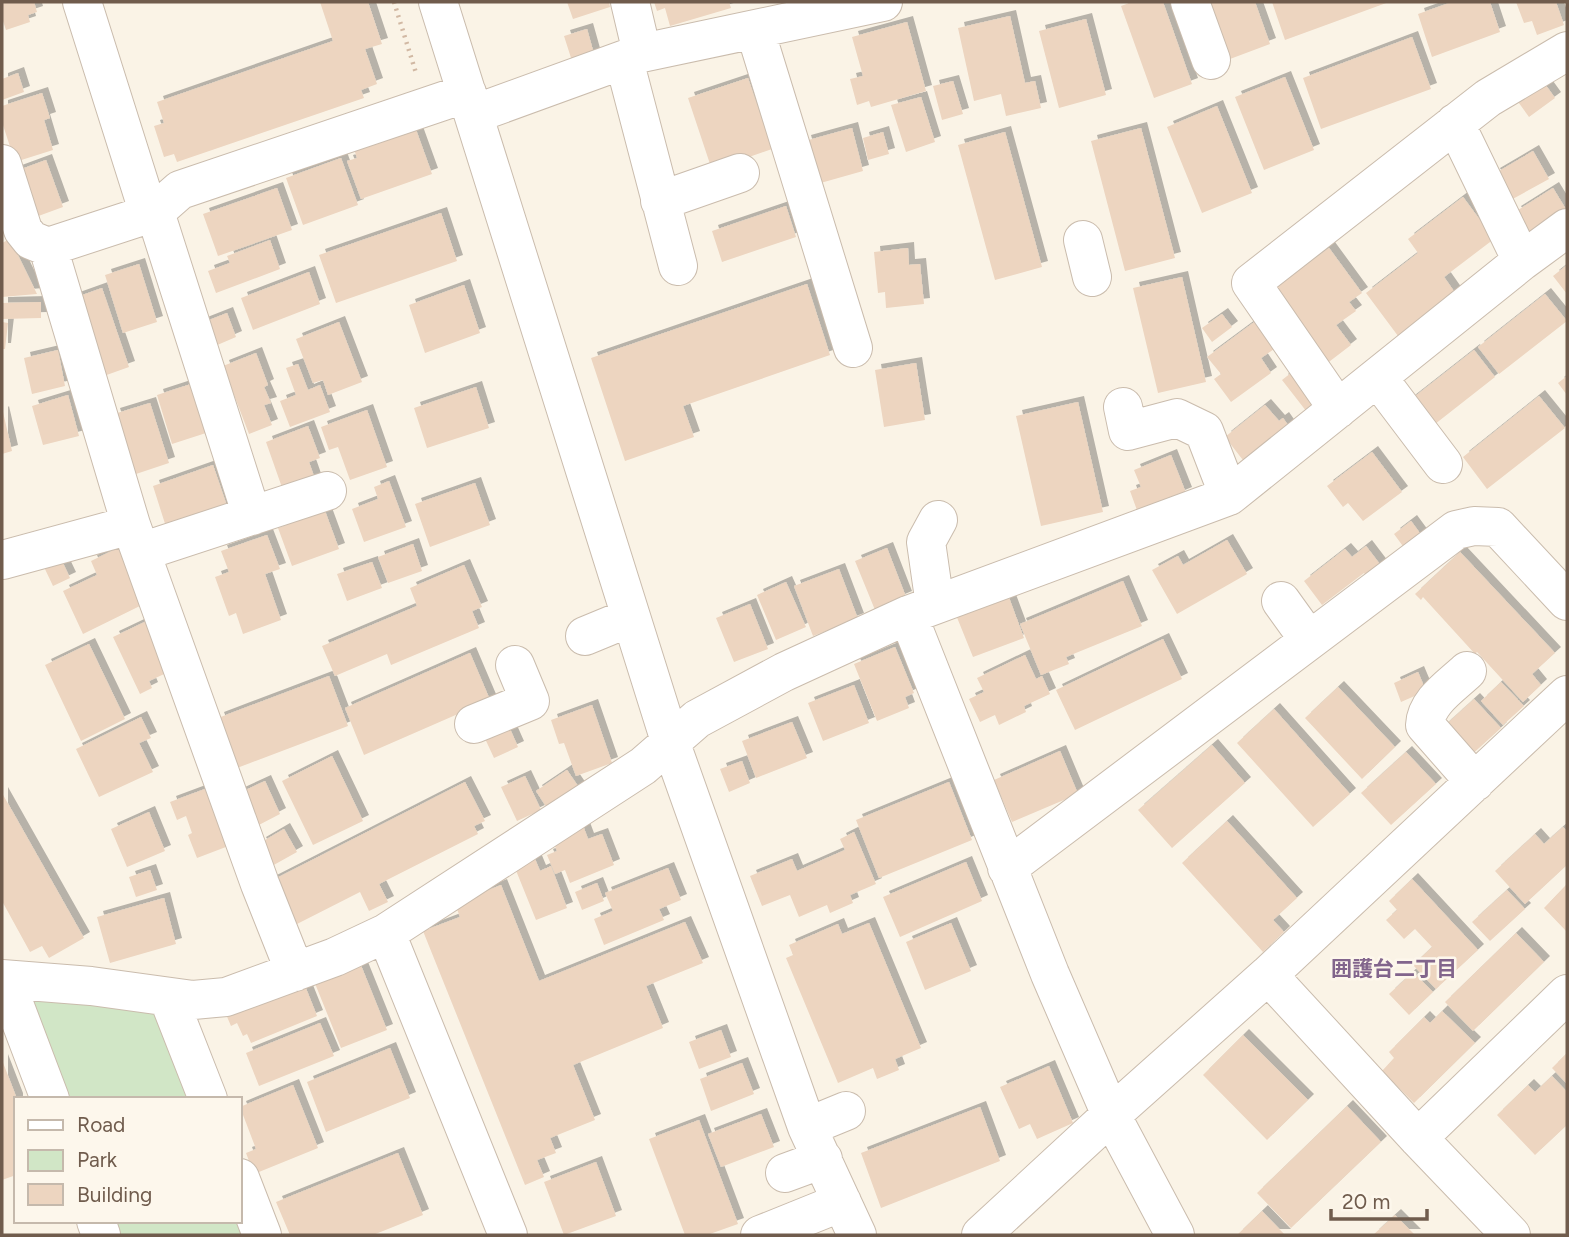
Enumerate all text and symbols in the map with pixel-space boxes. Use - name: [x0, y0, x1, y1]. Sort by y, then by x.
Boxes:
- district label: 囲護台二丁目: [1331, 956, 1457, 981]
- legend: [14, 1097, 242, 1223]
- text: Road: [77, 1112, 125, 1137]
- text: Park: [77, 1147, 118, 1172]
- scale bar: [1331, 1178, 1427, 1222]
- text: Building: [77, 1182, 152, 1207]
- text: 20 m: [1342, 1189, 1390, 1214]

